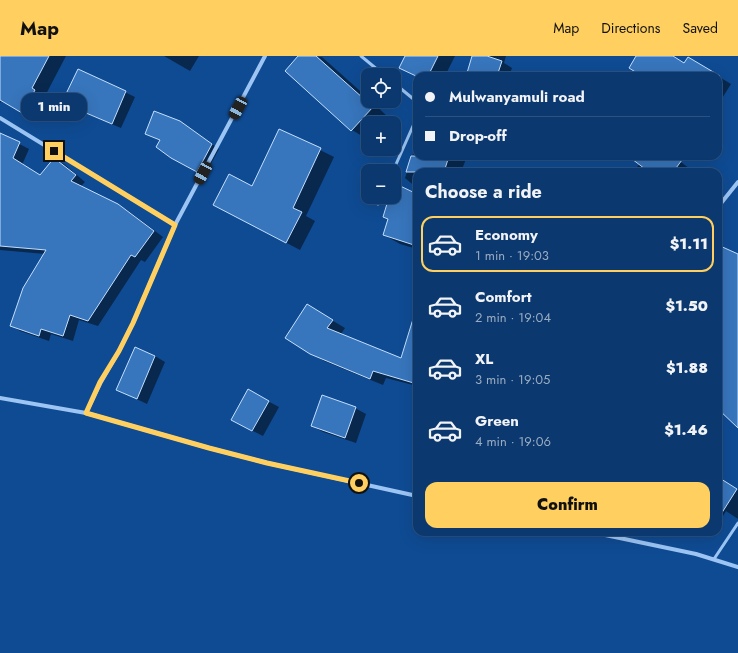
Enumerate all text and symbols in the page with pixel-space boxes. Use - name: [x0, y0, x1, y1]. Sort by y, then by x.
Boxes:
- text: Map: [20, 15, 59, 42]
- text: Map: [553, 18, 579, 38]
- text: Directions: [601, 18, 661, 38]
- text: Saved: [683, 18, 718, 38]
- map controls: [361, 68, 401, 204]
- button: locate: [361, 68, 401, 108]
- text: Mulwanyamuli road: [449, 86, 585, 108]
- callout: 1 min: [21, 93, 87, 121]
- car: [227, 95, 249, 121]
- text: 1 min: [38, 97, 70, 116]
- button: +: [361, 116, 401, 156]
- text: Drop-off: [449, 125, 507, 147]
- route end: [45, 142, 63, 160]
- car: [192, 160, 214, 186]
- button: −: [361, 164, 401, 204]
- text: Choose a ride: [425, 179, 542, 205]
- text: Economy: [475, 224, 538, 246]
- icon: car: [427, 226, 463, 262]
- text: $1.11: [670, 233, 708, 255]
- text: 1 min · 19:03: [475, 246, 549, 265]
- text: Comfort: [475, 286, 532, 308]
- icon: car: [427, 288, 463, 324]
- text: $1.50: [665, 295, 708, 317]
- text: 2 min · 19:04: [475, 308, 551, 327]
- text: XL: [475, 348, 493, 370]
- icon: car: [427, 350, 463, 386]
- text: $1.88: [666, 357, 708, 379]
- text: 3 min · 19:05: [475, 370, 550, 389]
- text: Green: [475, 410, 519, 432]
- icon: car: [427, 412, 463, 448]
- text: $1.46: [664, 419, 708, 441]
- text: 4 min · 19:06: [475, 432, 551, 451]
- route start: [350, 474, 368, 492]
- button: Confirm: [425, 482, 710, 528]

